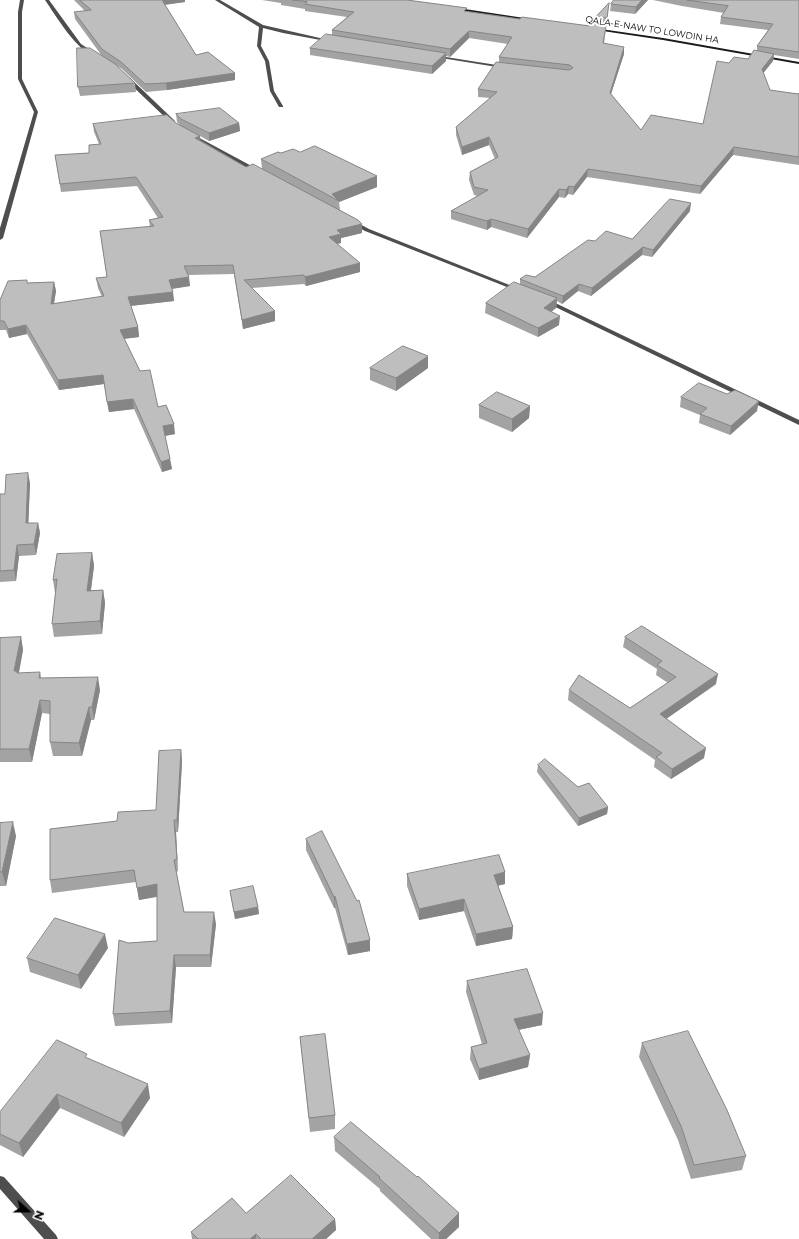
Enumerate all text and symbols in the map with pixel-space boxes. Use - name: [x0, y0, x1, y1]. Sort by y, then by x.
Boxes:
- street label: QALA-E-NAW TO LOWDIN HA: [584, 14, 720, 46]
- north arrow: [8, 1191, 48, 1231]
- text: N: [31, 1209, 47, 1222]

